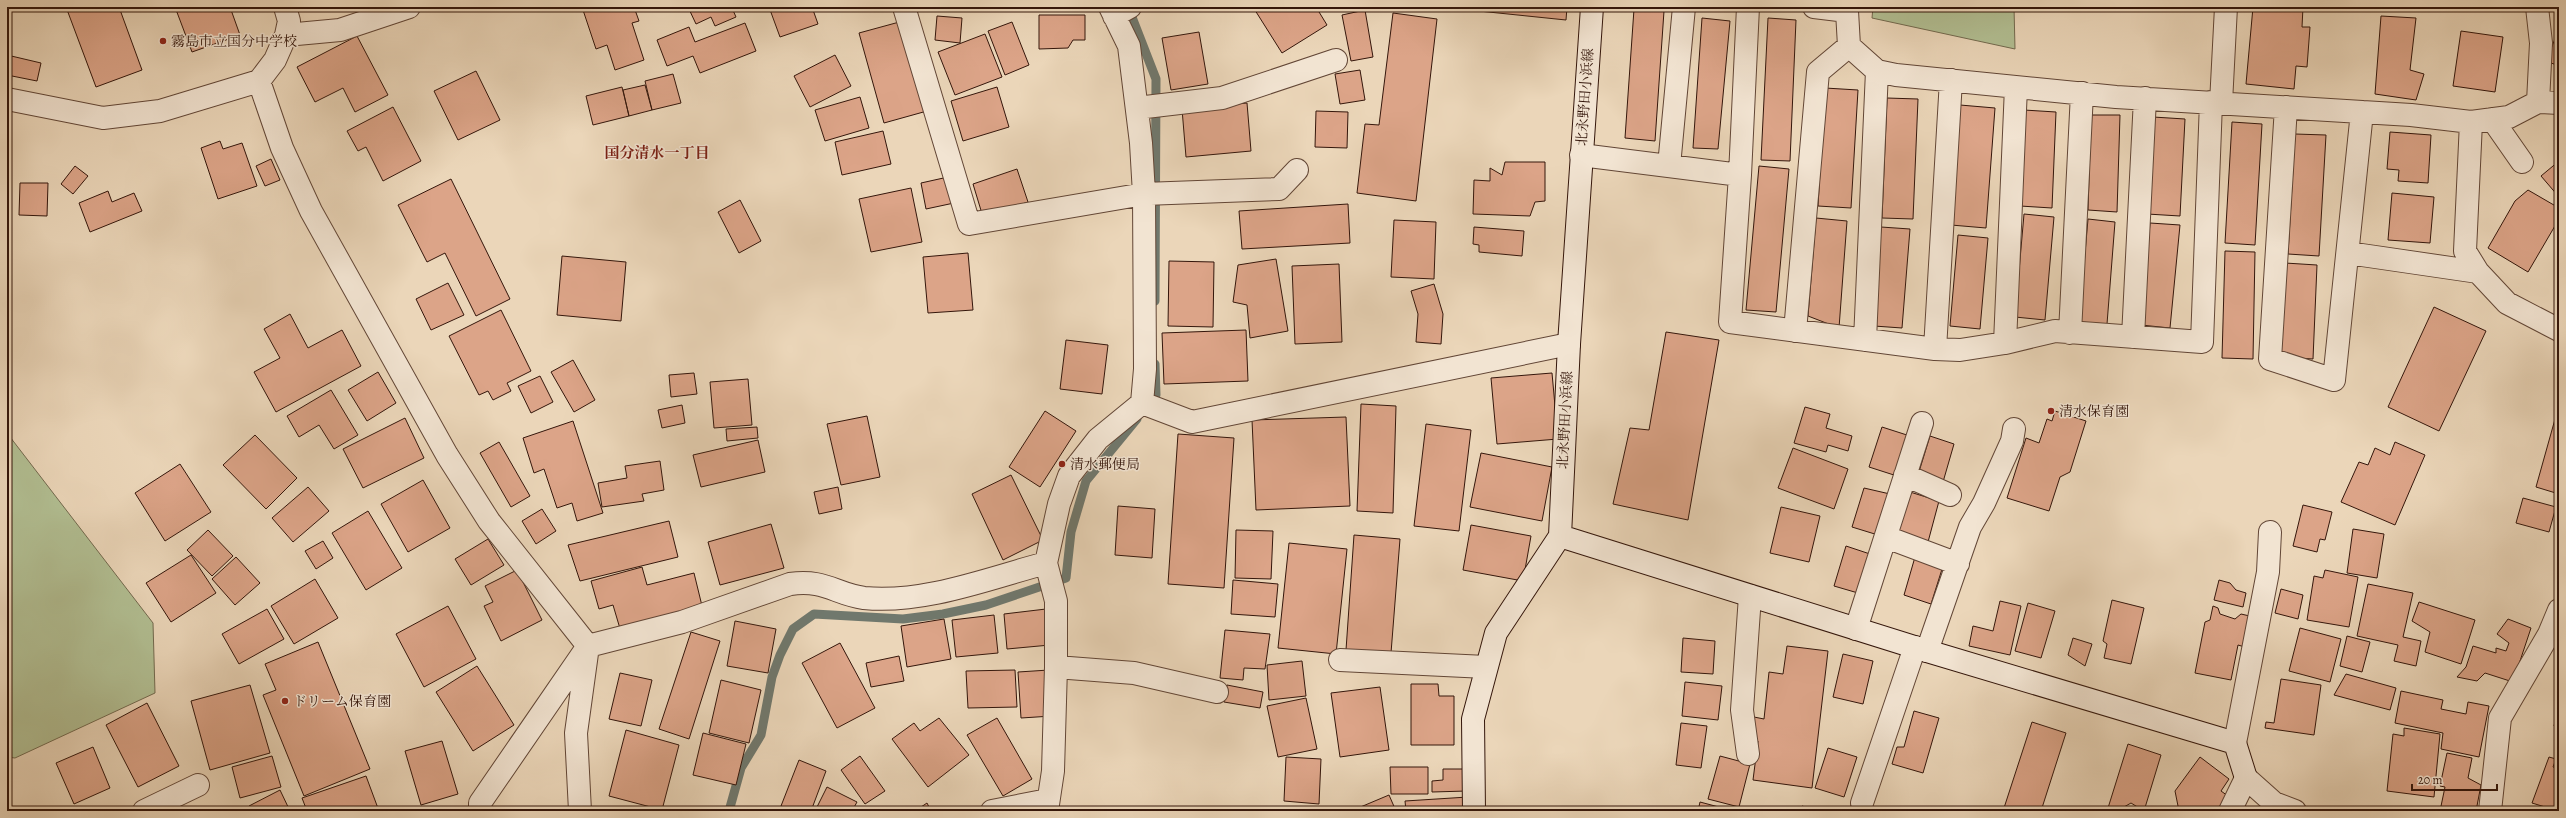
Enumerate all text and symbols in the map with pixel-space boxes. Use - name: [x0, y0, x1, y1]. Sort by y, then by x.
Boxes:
- place label: 霧島市立国分中学校: [171, 32, 297, 51]
- marker: 霧島市立国分中学校: [158, 36, 168, 46]
- street label: 北永野田小浜線: [1572, 47, 1598, 147]
- district label: 国分清水一丁目: [604, 143, 710, 163]
- street label: 北永野田小浜線: [1553, 371, 1577, 469]
- place label: 清水保育園: [2059, 402, 2129, 421]
- marker: 清水保育園: [2046, 406, 2056, 416]
- place label: 清水郵便局: [1070, 455, 1140, 474]
- marker: 清水郵便局: [1057, 459, 1067, 469]
- place label: ドリーム保育園: [293, 692, 391, 711]
- marker: ドリーム保育園: [280, 696, 290, 706]
- scale bar: [2412, 766, 2497, 792]
- text: 20 m: [2418, 772, 2442, 788]

